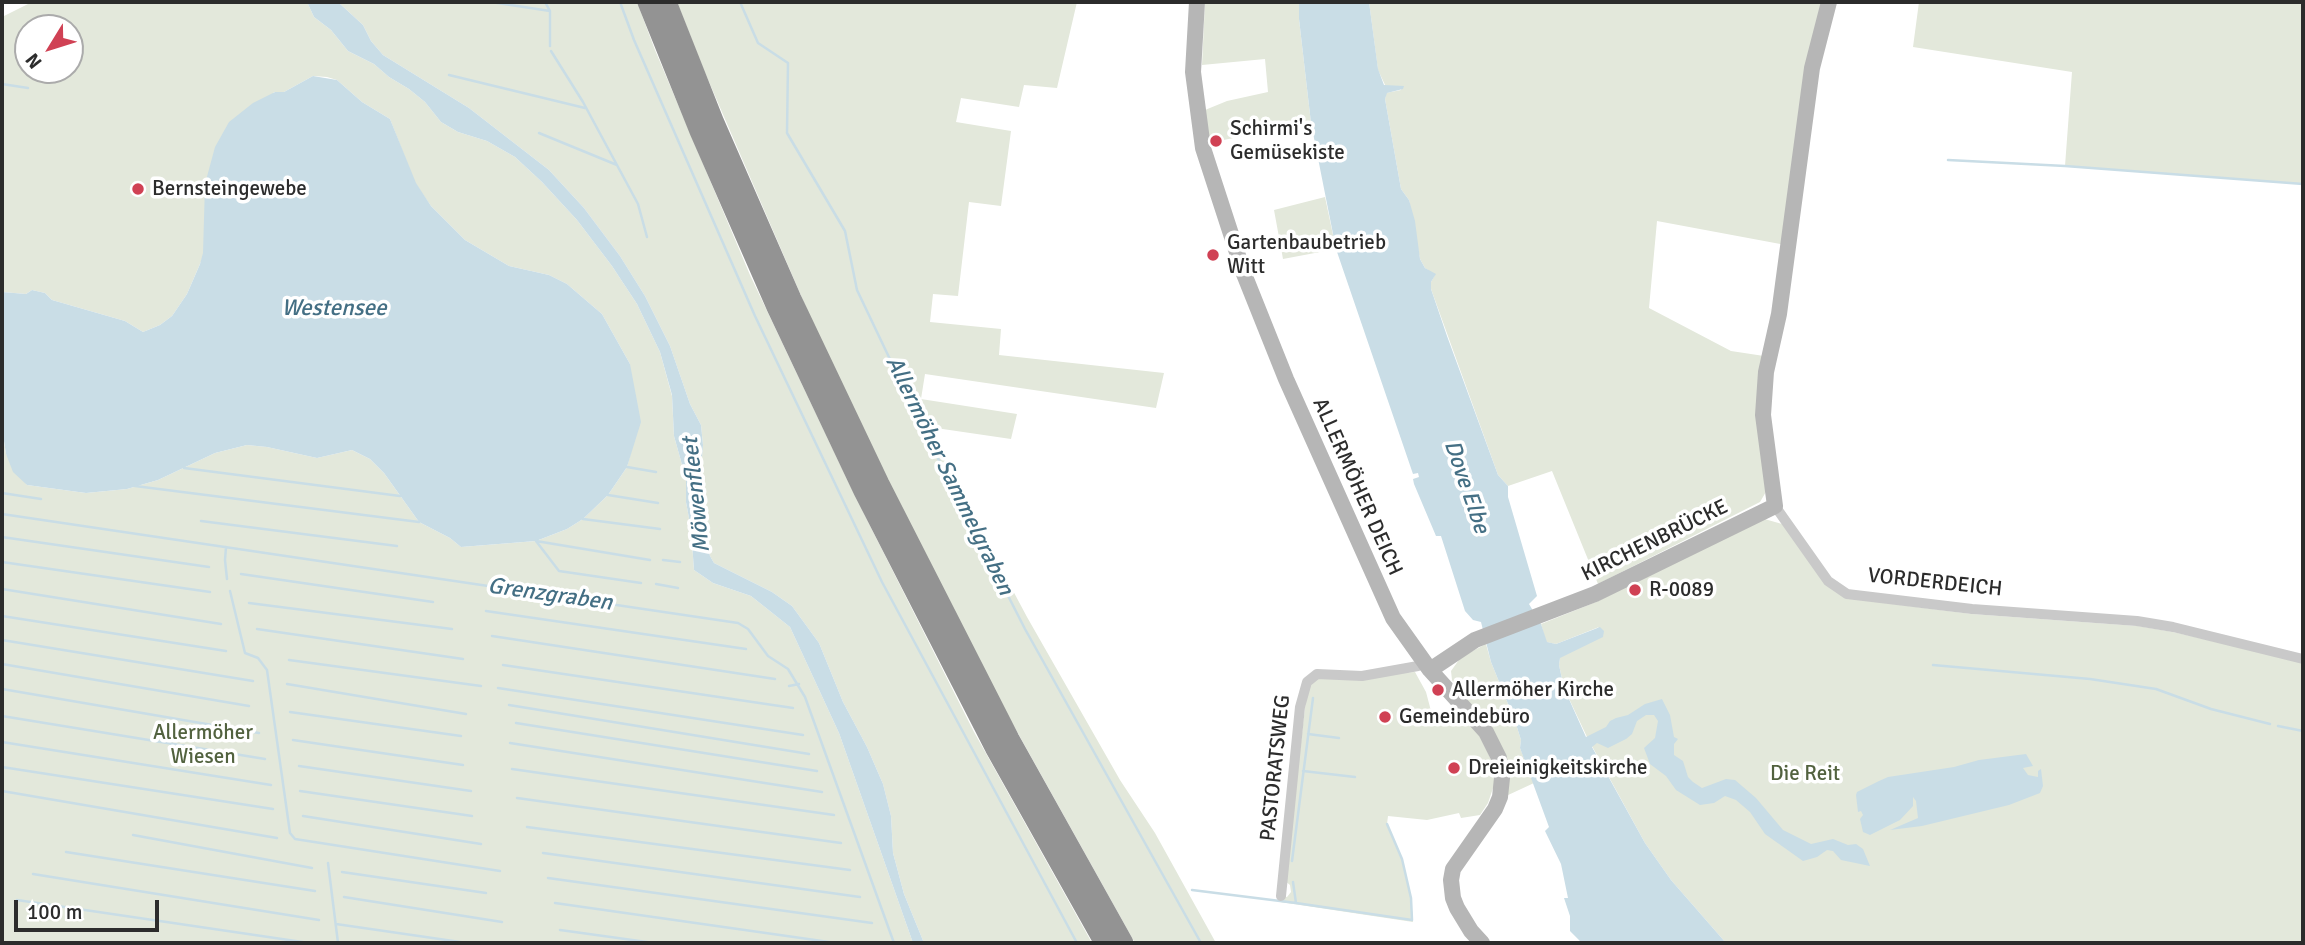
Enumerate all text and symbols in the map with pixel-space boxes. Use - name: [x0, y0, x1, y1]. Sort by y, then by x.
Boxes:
- north arrow: [14, 14, 84, 84]
- text: N: [21, 48, 48, 73]
- place label: Schirmi's Gemüsekiste: [1230, 116, 1345, 166]
- marker: Schirmi's Gemüsekiste: [1208, 133, 1224, 149]
- place label: Bernsteingewebe: [152, 176, 307, 202]
- marker: Bernsteingewebe: [130, 181, 146, 197]
- place label: Gartenbaubetrieb Witt: [1227, 230, 1386, 280]
- marker: Gartenbaubetrieb Witt: [1205, 247, 1221, 263]
- water label: Westensee: [281, 295, 387, 323]
- water label: Allermöher Sammelgraben: [879, 352, 1019, 600]
- street label: ALLERMÖHER DEICH: [1307, 394, 1407, 580]
- water label: Möwenfleet: [677, 436, 717, 554]
- water label: Dove Elbe: [1437, 437, 1495, 537]
- street label: KIRCHENBRÜCKE: [1578, 495, 1732, 587]
- street label: VORDERDEICH: [1867, 563, 2003, 603]
- water label: Grenzgraben: [486, 573, 614, 617]
- place label: R-0089: [1649, 577, 1714, 603]
- marker: R-0089: [1627, 582, 1643, 598]
- place label: Allermöher Kirche: [1452, 677, 1614, 703]
- marker: Allermöher Kirche: [1430, 682, 1446, 698]
- street label: PASTORATSWEG: [1256, 694, 1296, 842]
- place label: Gemeindebüro: [1399, 704, 1530, 730]
- marker: Gemeindebüro: [1377, 709, 1393, 725]
- park label: Allermöher Wiesen: [153, 720, 253, 770]
- place label: Dreieinigkeitskirche: [1468, 755, 1648, 781]
- marker: Dreieinigkeitskirche: [1446, 760, 1462, 776]
- park label: Die Reit: [1770, 761, 1840, 787]
- scale bar: [18, 886, 163, 930]
- text: 100 m: [27, 899, 82, 925]

